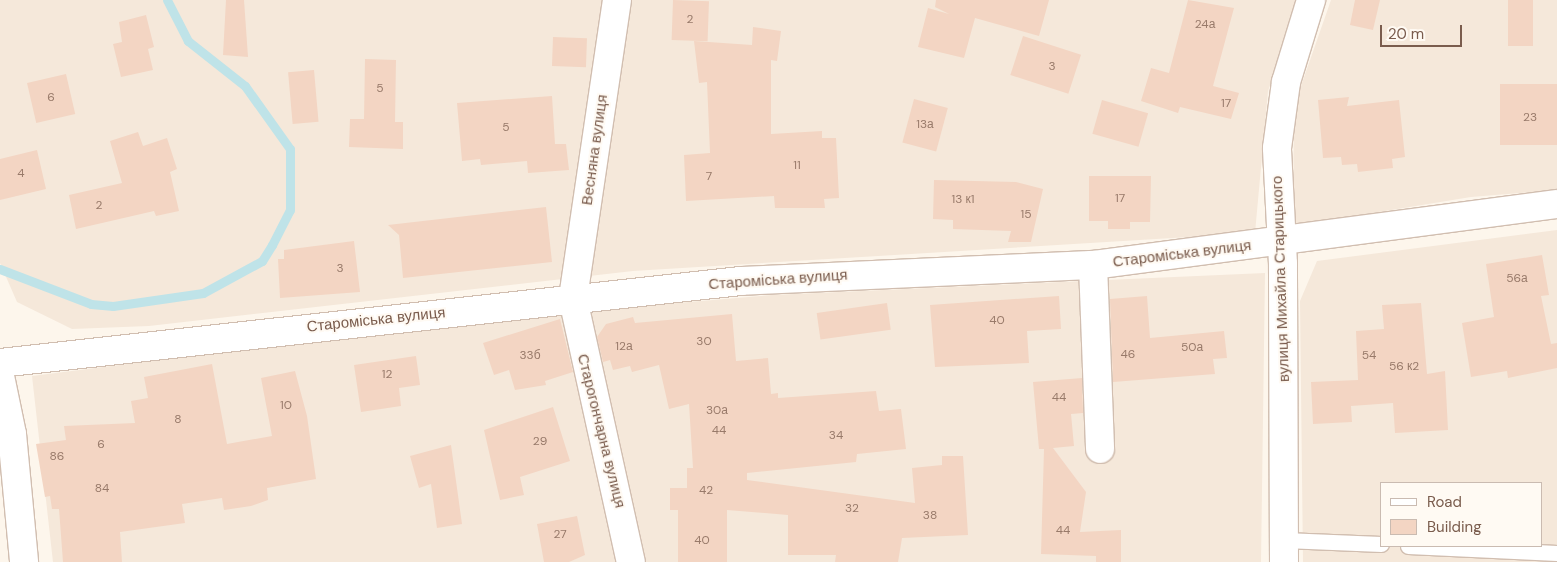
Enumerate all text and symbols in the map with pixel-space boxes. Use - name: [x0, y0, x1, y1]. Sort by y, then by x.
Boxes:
- house number: 2: [687, 13, 693, 27]
- scale bar: [1382, 15, 1464, 47]
- house number: 24а: [1195, 18, 1215, 32]
- text: 20 m: [1388, 24, 1424, 44]
- house number: 3: [1048, 60, 1056, 74]
- house number: 5: [376, 82, 384, 96]
- house number: 6: [47, 91, 55, 105]
- street label: Весняна вулиця: [578, 94, 612, 206]
- house number: 17: [1221, 97, 1231, 111]
- house number: 23: [1523, 111, 1537, 125]
- house number: 13а: [916, 118, 934, 132]
- house number: 5: [502, 121, 510, 135]
- house number: 11: [793, 159, 801, 173]
- house number: 4: [17, 167, 25, 181]
- house number: 7: [706, 170, 712, 184]
- street label: вулиця Михайла Старицького: [1268, 176, 1294, 382]
- house number: 17: [1115, 192, 1125, 206]
- house number: 13 к1: [951, 193, 975, 207]
- house number: 2: [96, 199, 102, 213]
- house number: 15: [1020, 208, 1032, 222]
- street label: Староміська вулиця: [1112, 237, 1252, 271]
- house number: 3: [336, 262, 344, 276]
- street label: Староміська вулиця: [708, 266, 848, 294]
- house number: 56а: [1506, 272, 1528, 286]
- street label: Староміська вулиця: [306, 304, 446, 336]
- house number: 40: [989, 314, 1005, 328]
- house number: 30: [696, 335, 712, 349]
- house number: 12а: [615, 340, 633, 354]
- house number: 50а: [1181, 341, 1203, 355]
- house number: 46: [1121, 348, 1135, 362]
- house number: 33б: [519, 349, 541, 363]
- house number: 54: [1362, 349, 1376, 363]
- street label: Старогончарна вулиця: [573, 352, 629, 510]
- house number: 56 к2: [1389, 360, 1419, 374]
- house number: 12: [382, 368, 392, 382]
- house number: 44: [1052, 391, 1066, 405]
- house number: 10: [280, 399, 292, 413]
- house number: 30а: [706, 404, 728, 418]
- house number: 8: [174, 413, 182, 427]
- house number: 44: [712, 424, 726, 438]
- house number: 34: [829, 429, 843, 443]
- house number: 29: [533, 435, 547, 449]
- house number: 6: [97, 438, 105, 452]
- house number: 86: [50, 450, 64, 464]
- house number: 84: [95, 482, 109, 496]
- legend: [1380, 482, 1542, 547]
- house number: 42: [699, 484, 713, 498]
- text: Road: [1427, 492, 1462, 512]
- house number: 32: [845, 502, 859, 516]
- house number: 38: [923, 509, 937, 523]
- text: Building: [1427, 517, 1482, 537]
- house number: 44: [1056, 524, 1070, 538]
- house number: 27: [553, 528, 567, 542]
- house number: 40: [694, 534, 710, 548]

